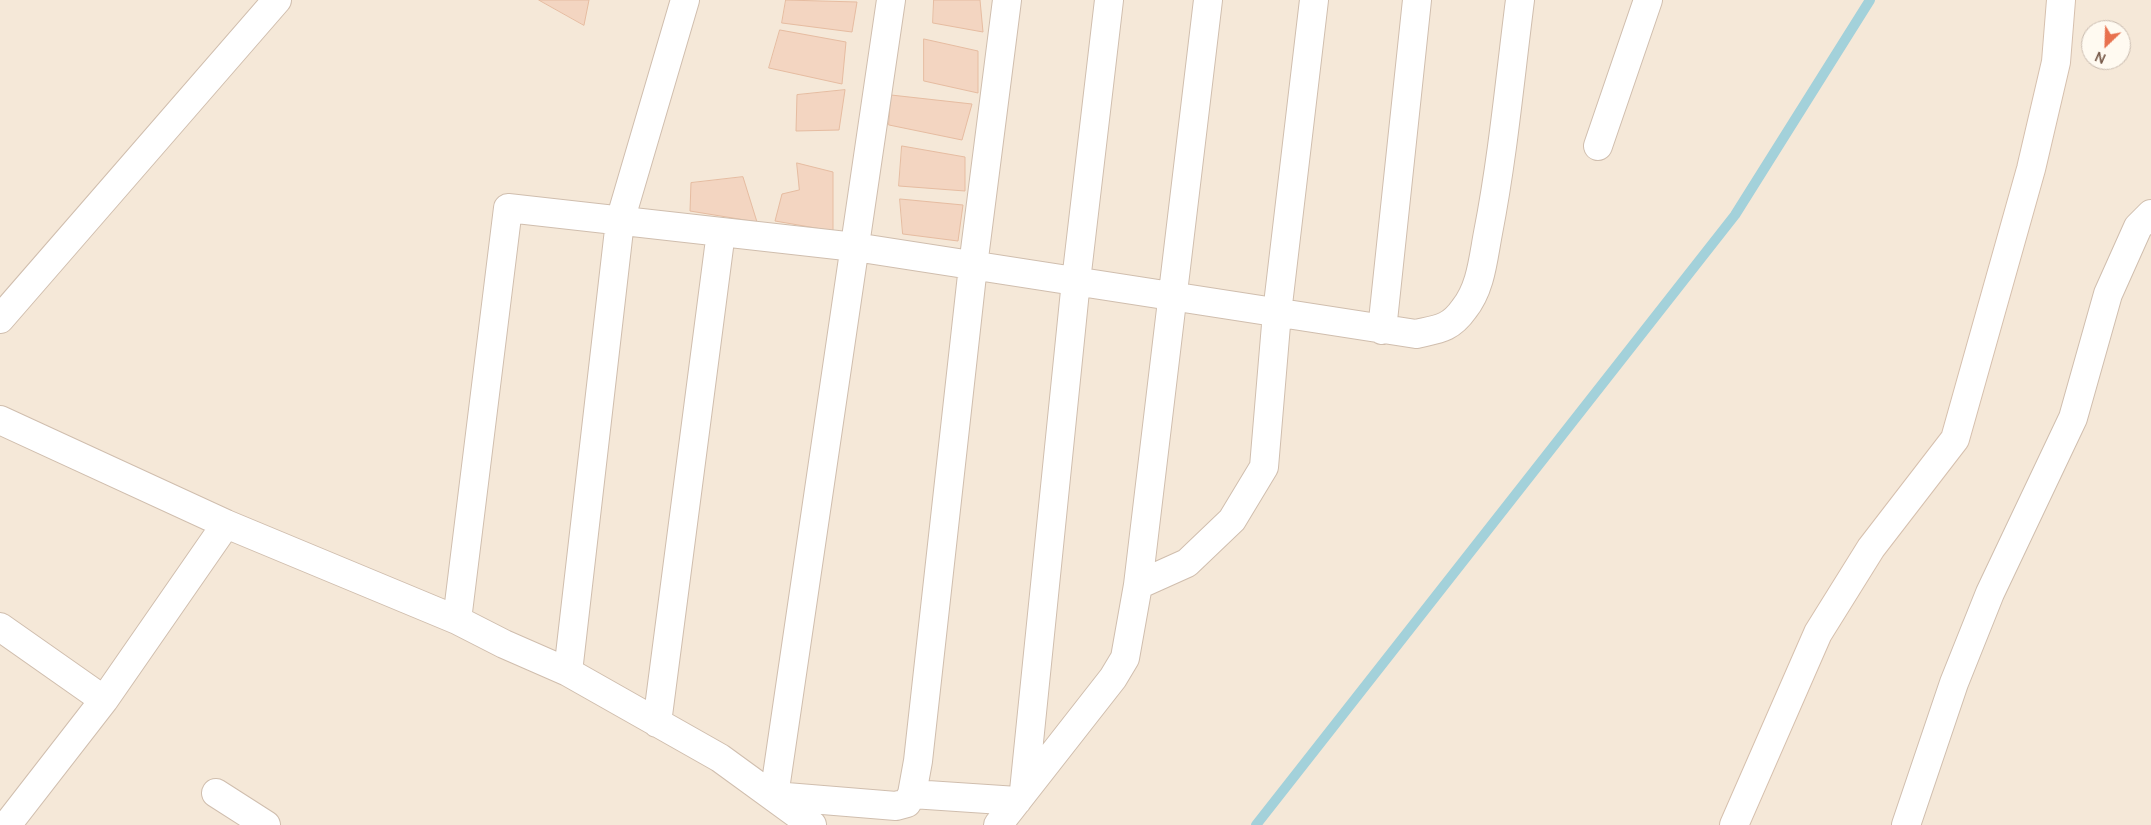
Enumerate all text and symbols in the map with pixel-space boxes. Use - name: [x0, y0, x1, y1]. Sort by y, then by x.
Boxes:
- north arrow: [2081, 20, 2131, 70]
- text: N: [2092, 48, 2109, 69]

